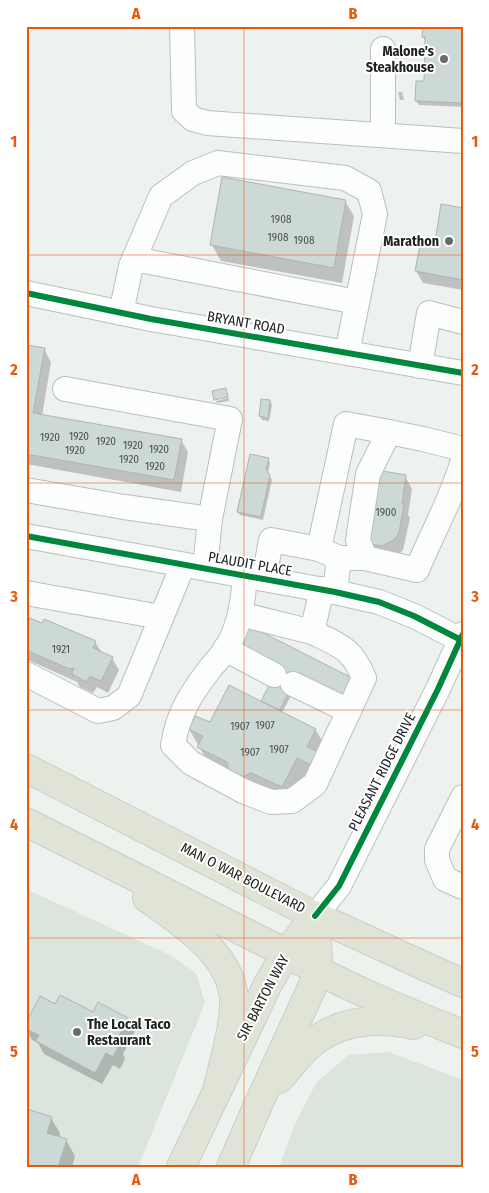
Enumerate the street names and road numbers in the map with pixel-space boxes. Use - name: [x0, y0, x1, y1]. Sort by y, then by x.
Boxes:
- street label: BRYANT ROAD: [206, 308, 286, 338]
- street label: PLAUDIT PLACE: [207, 548, 294, 580]
- street label: PLEASANT RIDGE DRIVE: [345, 710, 419, 834]
- street label: MAN O WAR BOULEVARD: [178, 839, 308, 917]
- street label: SIR BARTON WAY: [233, 952, 293, 1044]

